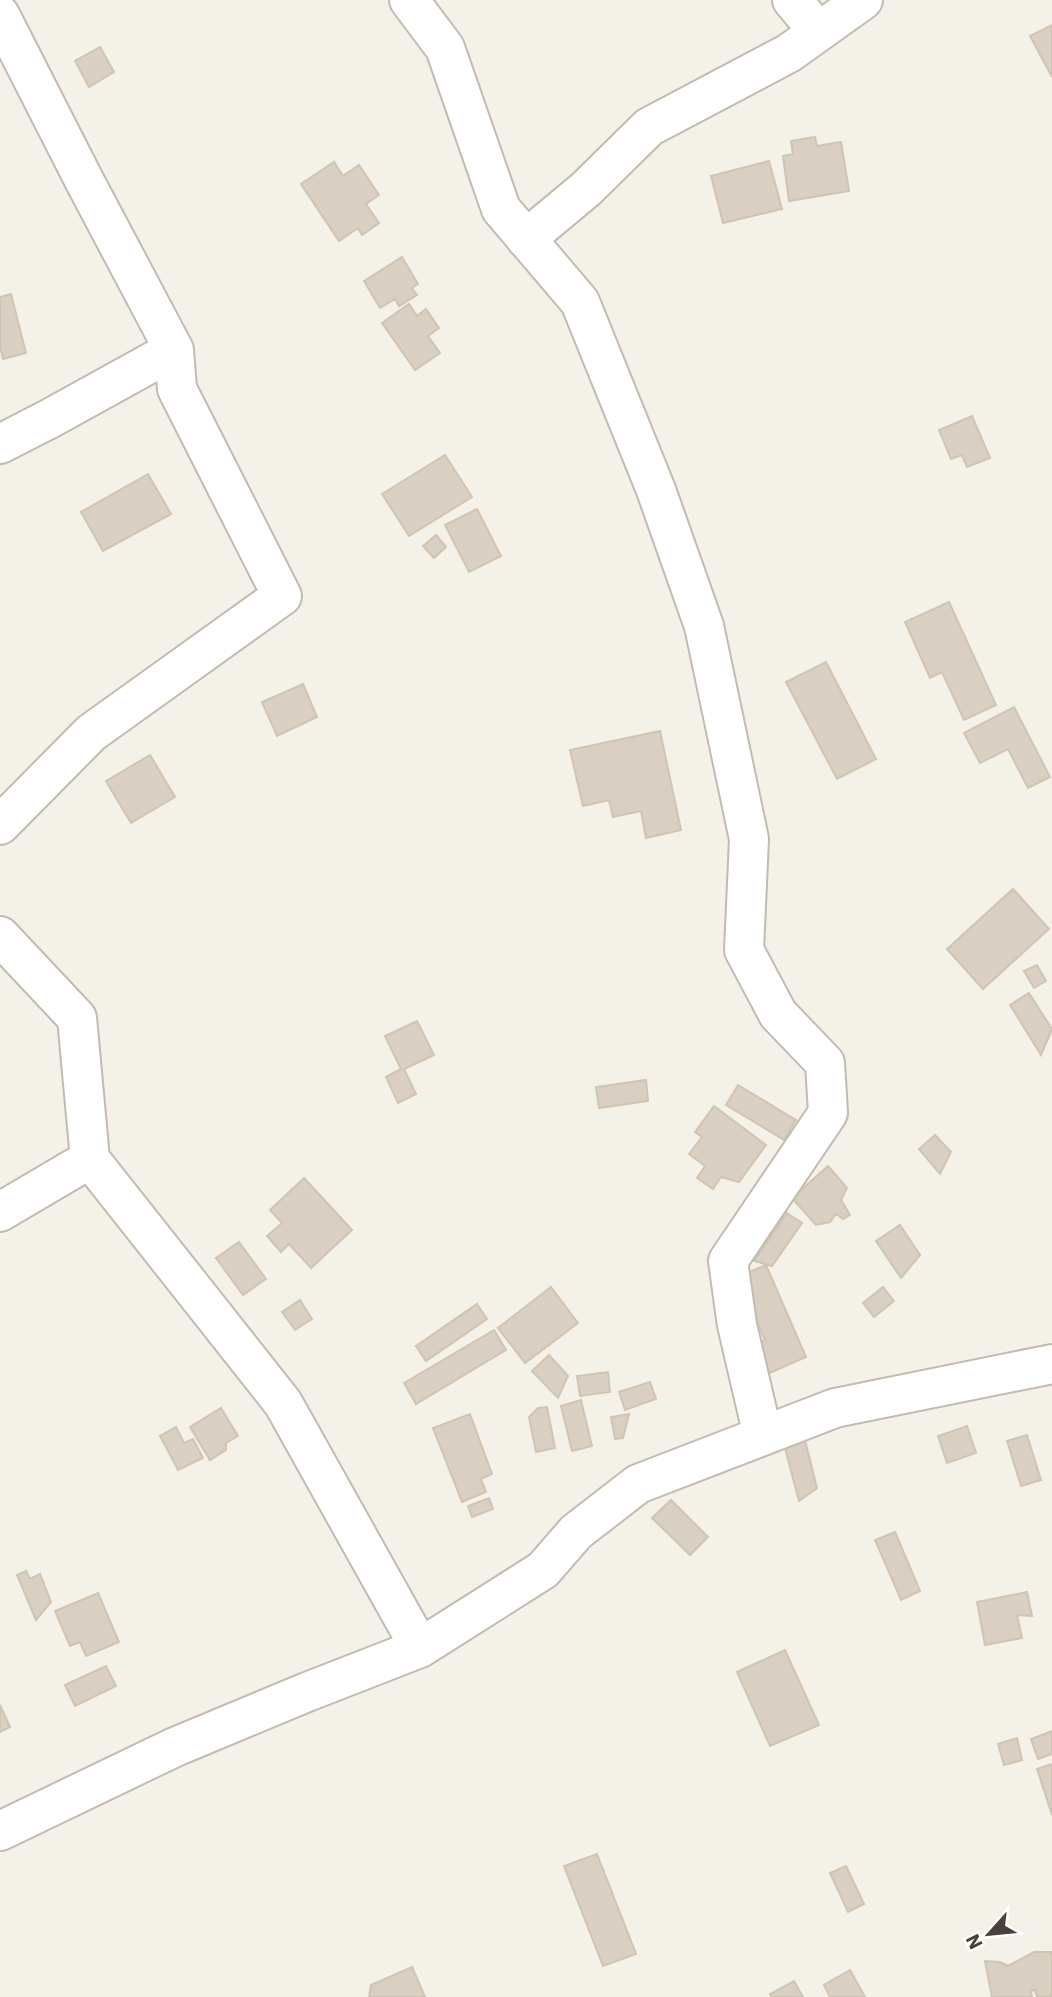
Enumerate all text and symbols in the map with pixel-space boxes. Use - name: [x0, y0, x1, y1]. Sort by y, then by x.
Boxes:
- north arrow: [954, 1899, 1024, 1969]
- text: N: [960, 1930, 988, 1953]

